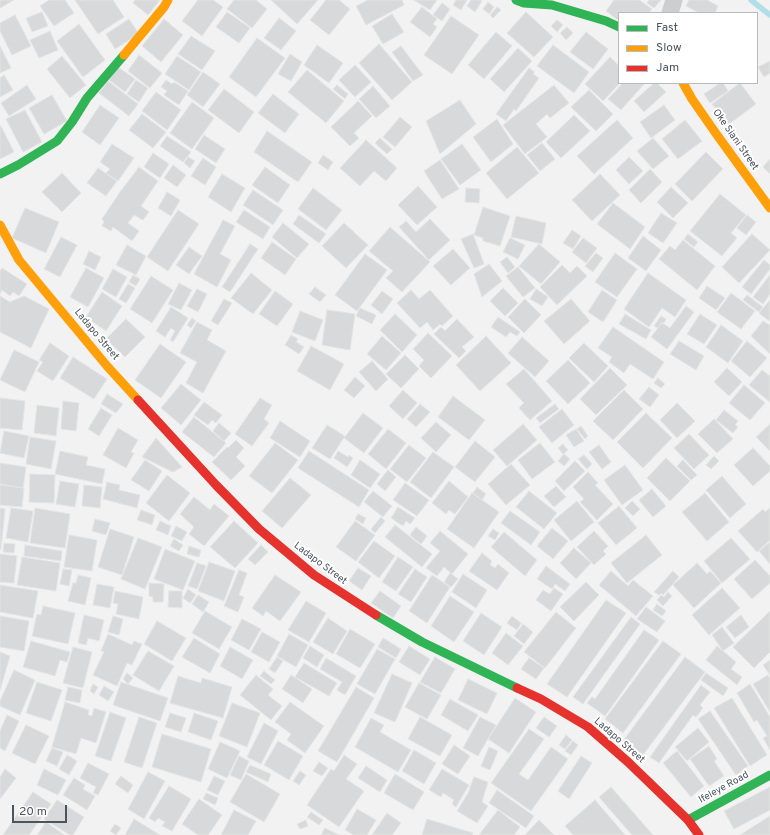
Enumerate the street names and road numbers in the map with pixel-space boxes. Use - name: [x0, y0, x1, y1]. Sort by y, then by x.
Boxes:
- street label: Oke Siani Street: [709, 107, 761, 173]
- street label: Ladapo Street: [71, 307, 121, 363]
- street label: Ladapo Street: [291, 540, 349, 588]
- street label: Ladapo Street: [591, 716, 647, 766]
- street label: Ifeleye Road: [697, 769, 751, 807]

